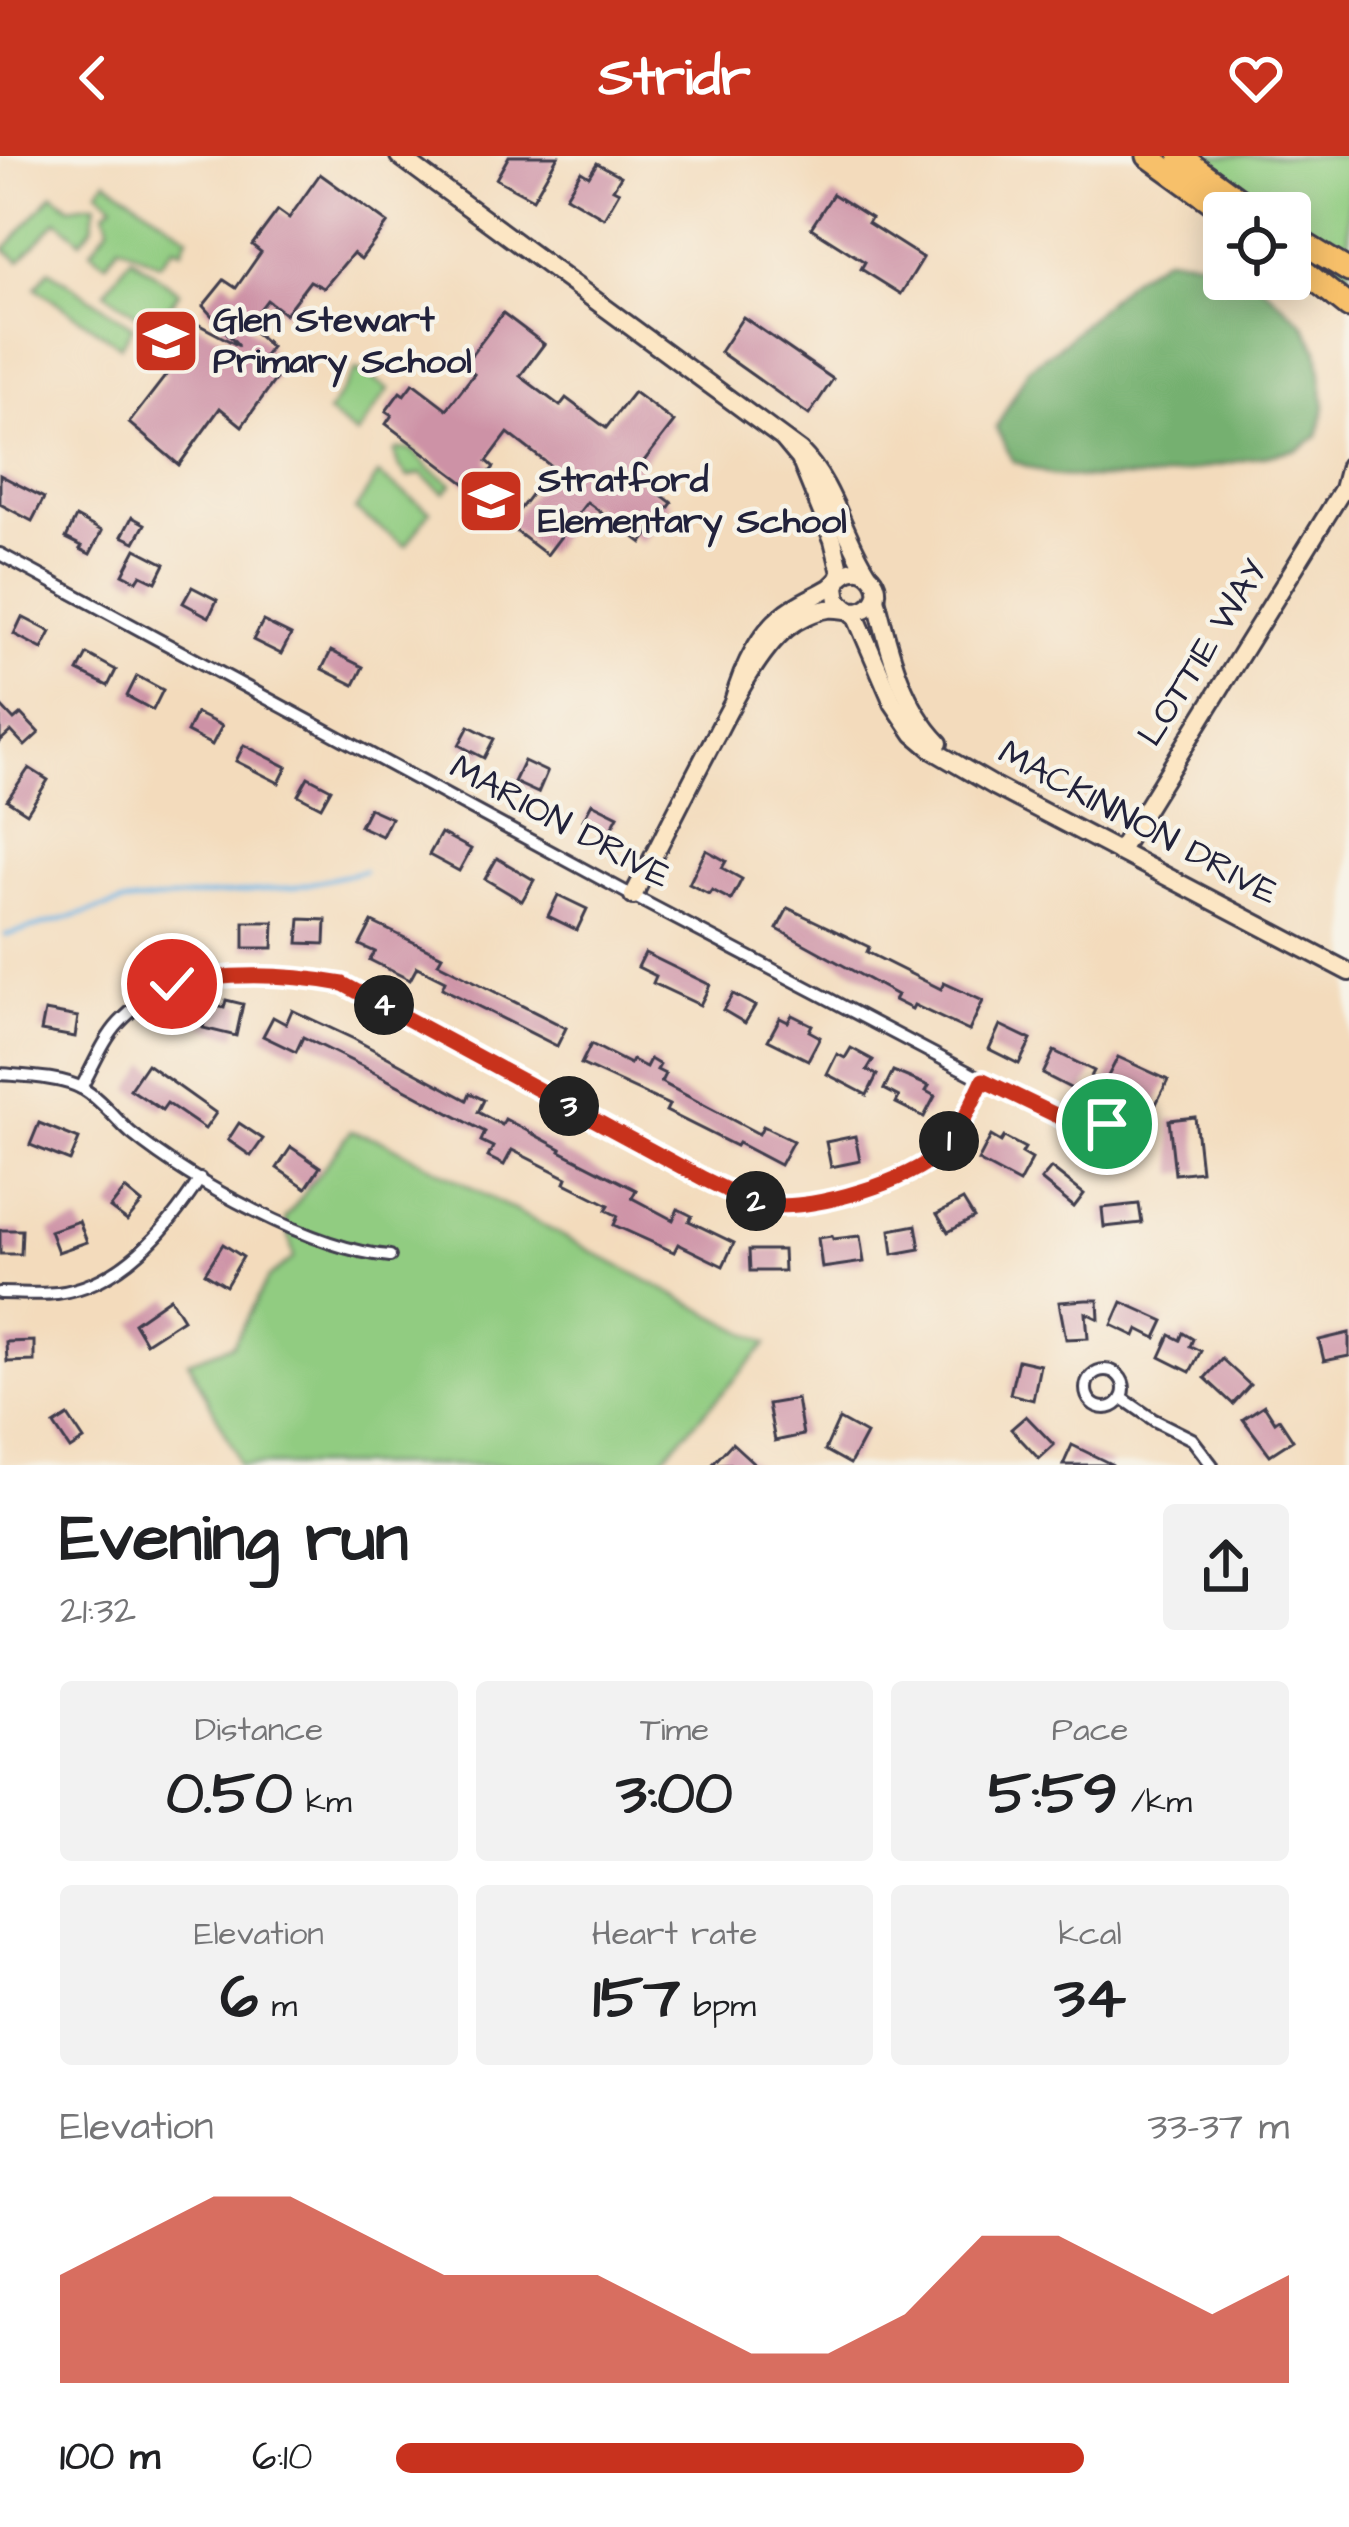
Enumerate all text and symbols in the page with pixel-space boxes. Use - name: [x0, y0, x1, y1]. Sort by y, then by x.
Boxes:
- text: Stridr: [599, 41, 750, 116]
- icon: back: [60, 45, 126, 111]
- icon: heart: [1223, 45, 1289, 111]
- map controls: [1203, 192, 1311, 300]
- button: locate: [1203, 192, 1311, 300]
- place label: Glen Stewart Primary School: [213, 295, 472, 388]
- school or university icon: Glen Stewart Primary School: [131, 306, 201, 376]
- place label: Stratford Elementary School: [537, 455, 847, 548]
- school or university icon: Stratford Elementary School: [456, 466, 526, 536]
- street label: LOTTIE WAY: [1125, 550, 1281, 756]
- street label: MACKINNON DRIVE: [989, 728, 1287, 918]
- street label: MARION DRIVE: [441, 742, 679, 902]
- pin: [121, 933, 223, 1035]
- icon: check: [139, 951, 205, 1017]
- pin: 4: [354, 975, 414, 1035]
- text: 4: [373, 982, 395, 1028]
- pin: [1056, 1073, 1158, 1175]
- pin: 3: [539, 1076, 599, 1136]
- text: 3: [561, 1083, 577, 1129]
- icon: arrive: [1074, 1091, 1140, 1157]
- pin: 1: [919, 1111, 979, 1171]
- text: 1: [947, 1118, 951, 1164]
- pin: 2: [726, 1171, 786, 1231]
- text: 2: [747, 1178, 765, 1224]
- text: Evening run: [60, 1494, 408, 1586]
- button: share: [1163, 1504, 1289, 1630]
- text: 21:32: [60, 1585, 136, 1639]
- text: Distance: [195, 1707, 323, 1753]
- text: Time: [640, 1707, 709, 1753]
- text: Pace: [1052, 1707, 1128, 1753]
- text: 0.50: [166, 1753, 293, 1836]
- text: 3:00: [616, 1753, 733, 1836]
- text: 5:59: [988, 1753, 1118, 1836]
- text: km: [293, 1779, 352, 1825]
- text: /km: [1118, 1779, 1192, 1825]
- text: Elevation: [194, 1911, 324, 1957]
- text: Heart rate: [592, 1911, 757, 1957]
- text: kcal: [1059, 1911, 1122, 1957]
- text: 6: [221, 1957, 258, 2040]
- text: 157: [593, 1957, 680, 2040]
- text: 34: [1054, 1957, 1126, 2040]
- text: m: [258, 1983, 297, 2029]
- text: bpm: [680, 1983, 756, 2029]
- text: Elevation: [60, 2101, 214, 2155]
- text: 33–37 m: [1147, 2101, 1289, 2155]
- text: 100 m: [60, 2431, 160, 2485]
- text: 6:10: [252, 2431, 313, 2485]

